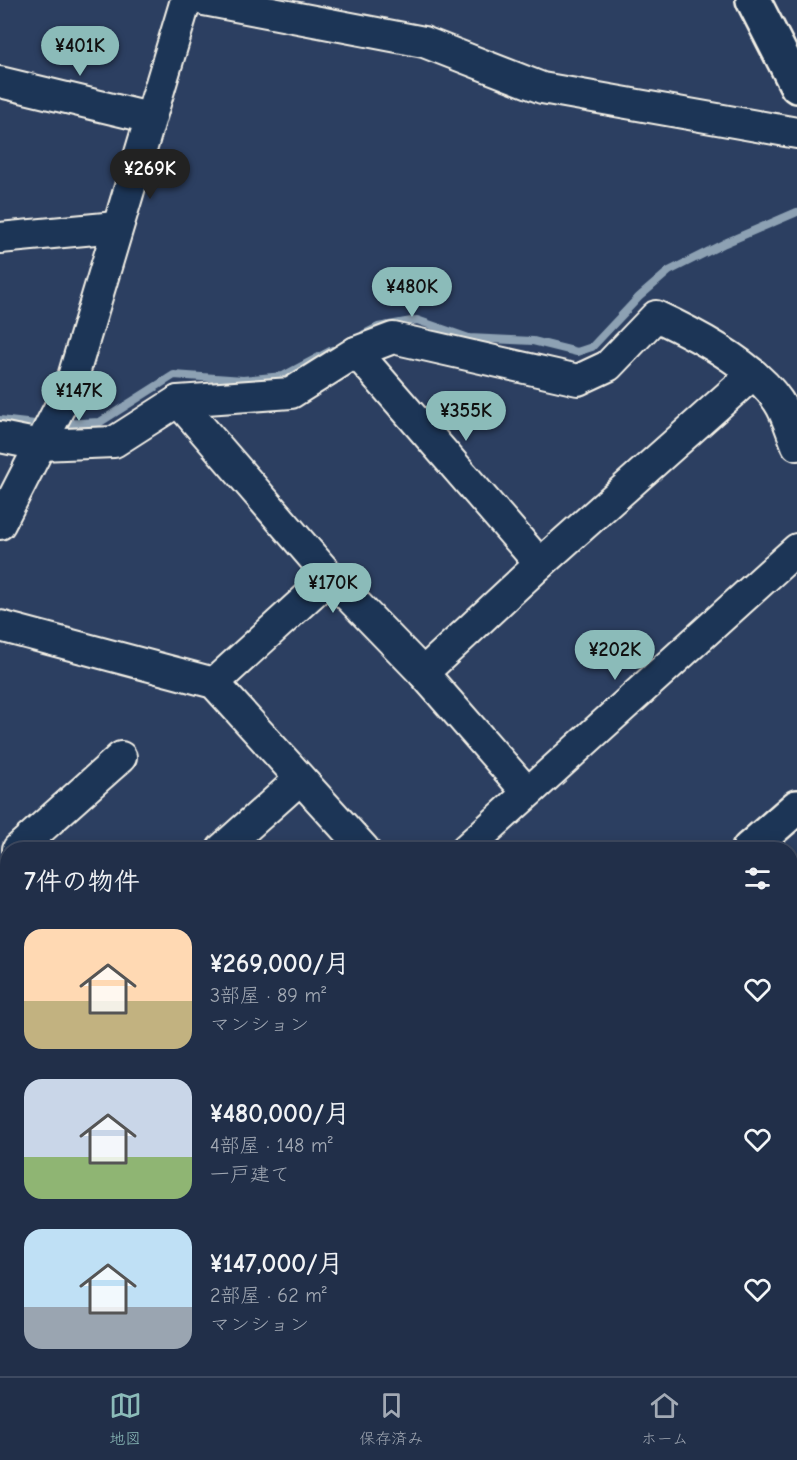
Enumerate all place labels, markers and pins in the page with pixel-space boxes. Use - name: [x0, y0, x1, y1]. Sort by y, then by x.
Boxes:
- pin: ¥401K: [38, 26, 122, 77]
- pin: ¥269K: [108, 149, 192, 200]
- pin: ¥480K: [370, 267, 454, 318]
- pin: ¥147K: [37, 371, 121, 422]
- pin: ¥355K: [424, 391, 508, 442]
- pin: ¥170K: [291, 563, 375, 614]
- pin: ¥202K: [573, 630, 657, 681]

